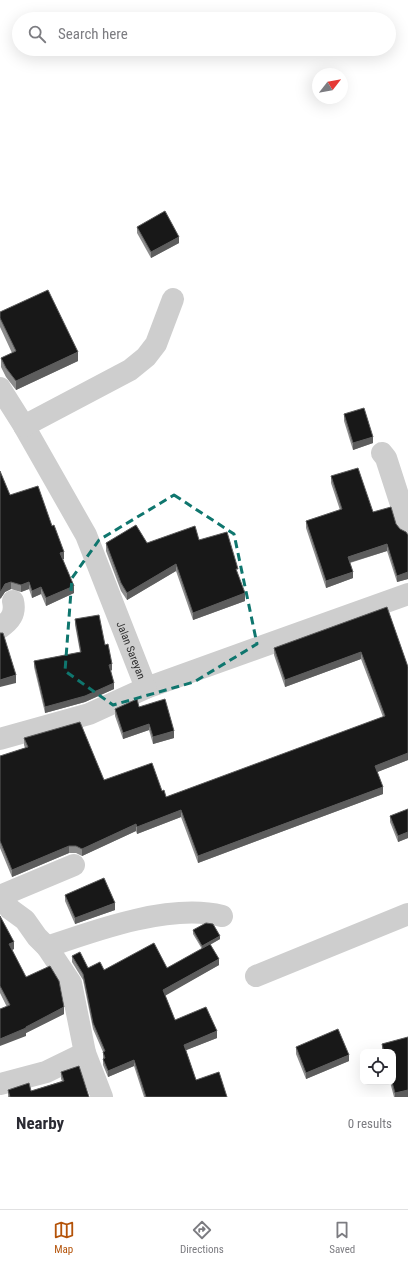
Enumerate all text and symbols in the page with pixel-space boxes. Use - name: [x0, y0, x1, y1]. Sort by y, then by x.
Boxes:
- search box: [12, 12, 396, 56]
- icon: search: [26, 23, 48, 45]
- text: Search here: [58, 25, 128, 43]
- north arrow: [312, 68, 348, 104]
- street label: Jalan Sareyan: [114, 619, 148, 681]
- map controls: [360, 1049, 396, 1085]
- button: locate: [360, 1049, 396, 1085]
- text: Nearby: [16, 1113, 64, 1133]
- text: 0 results: [348, 1116, 392, 1131]
- tab: Map: [53, 1219, 75, 1256]
- tab: Directions: [180, 1219, 224, 1256]
- tab: Saved: [329, 1219, 355, 1256]

